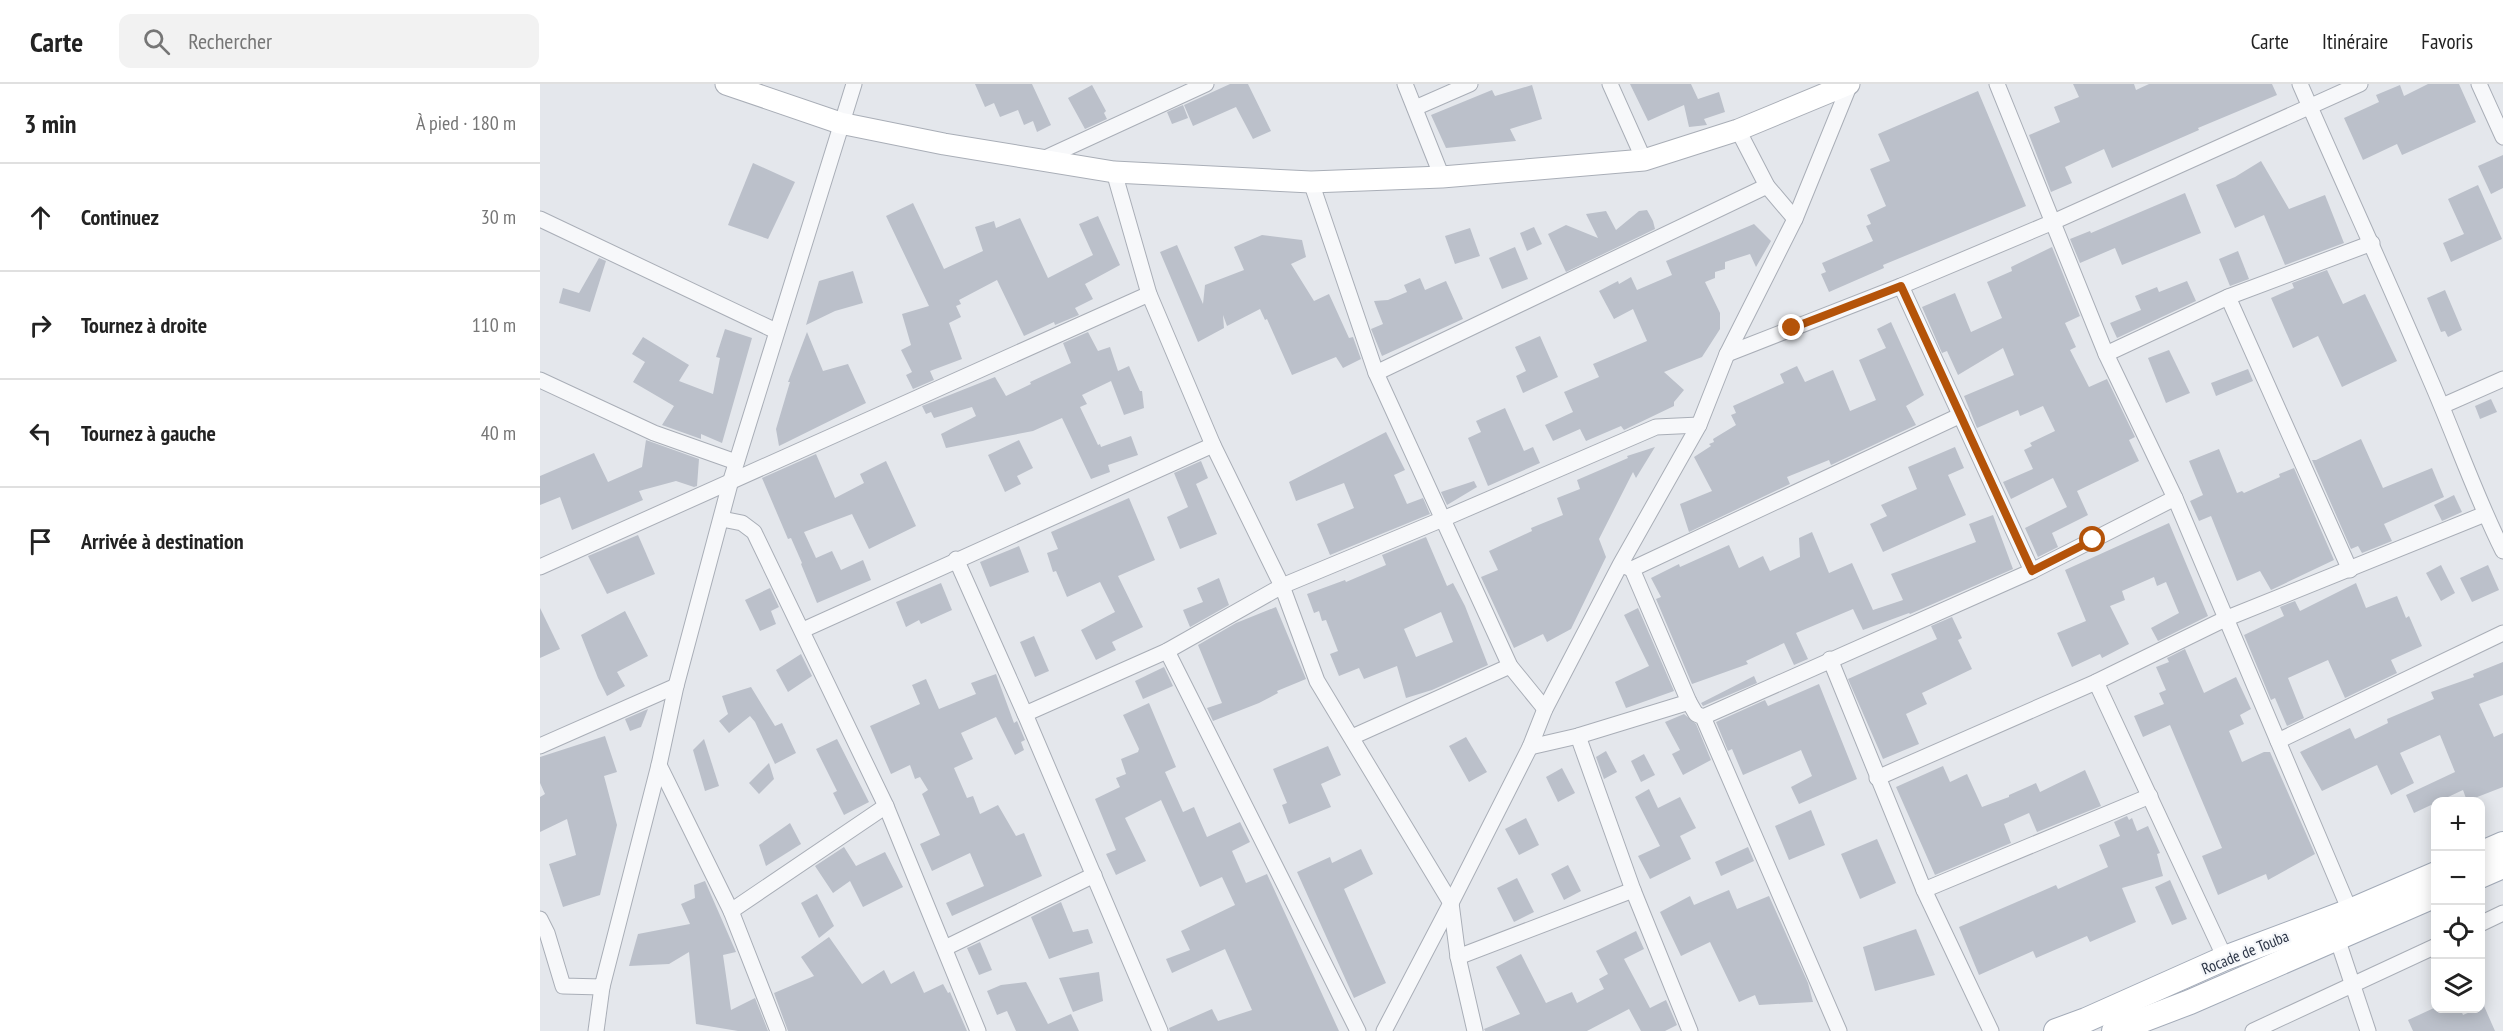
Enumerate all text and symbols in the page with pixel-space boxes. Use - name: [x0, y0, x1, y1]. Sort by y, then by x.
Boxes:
- search box: [119, 14, 539, 68]
- text: Carte: [30, 23, 83, 60]
- icon: search: [140, 25, 173, 58]
- text: Rechercher: [188, 27, 272, 55]
- text: Carte: [2251, 28, 2289, 55]
- text: Itinéraire: [2322, 28, 2388, 55]
- text: Favoris: [2421, 28, 2473, 55]
- text: 3 min: [24, 107, 77, 140]
- text: À pied · 180 m: [416, 110, 516, 136]
- icon: ahead: [24, 201, 57, 234]
- text: Continuez: [81, 203, 159, 231]
- text: 30 m: [481, 204, 516, 230]
- icon: right: [24, 309, 57, 342]
- text: Tournez à droite: [81, 311, 207, 339]
- text: 110 m: [472, 312, 516, 338]
- route end: [1778, 314, 1804, 340]
- icon: left: [24, 417, 57, 450]
- text: Tournez à gauche: [81, 419, 216, 447]
- text: 40 m: [481, 420, 516, 446]
- icon: arrive: [24, 525, 57, 558]
- route start: [2079, 526, 2105, 552]
- text: Arrivée à destination: [81, 527, 244, 555]
- map controls: [2431, 797, 2485, 1013]
- button: +: [2431, 797, 2485, 851]
- button: −: [2431, 851, 2485, 905]
- button: locate: [2431, 905, 2485, 959]
- street label: Rocade de Touba: [2199, 925, 2291, 979]
- button: layers: [2431, 959, 2485, 1013]

